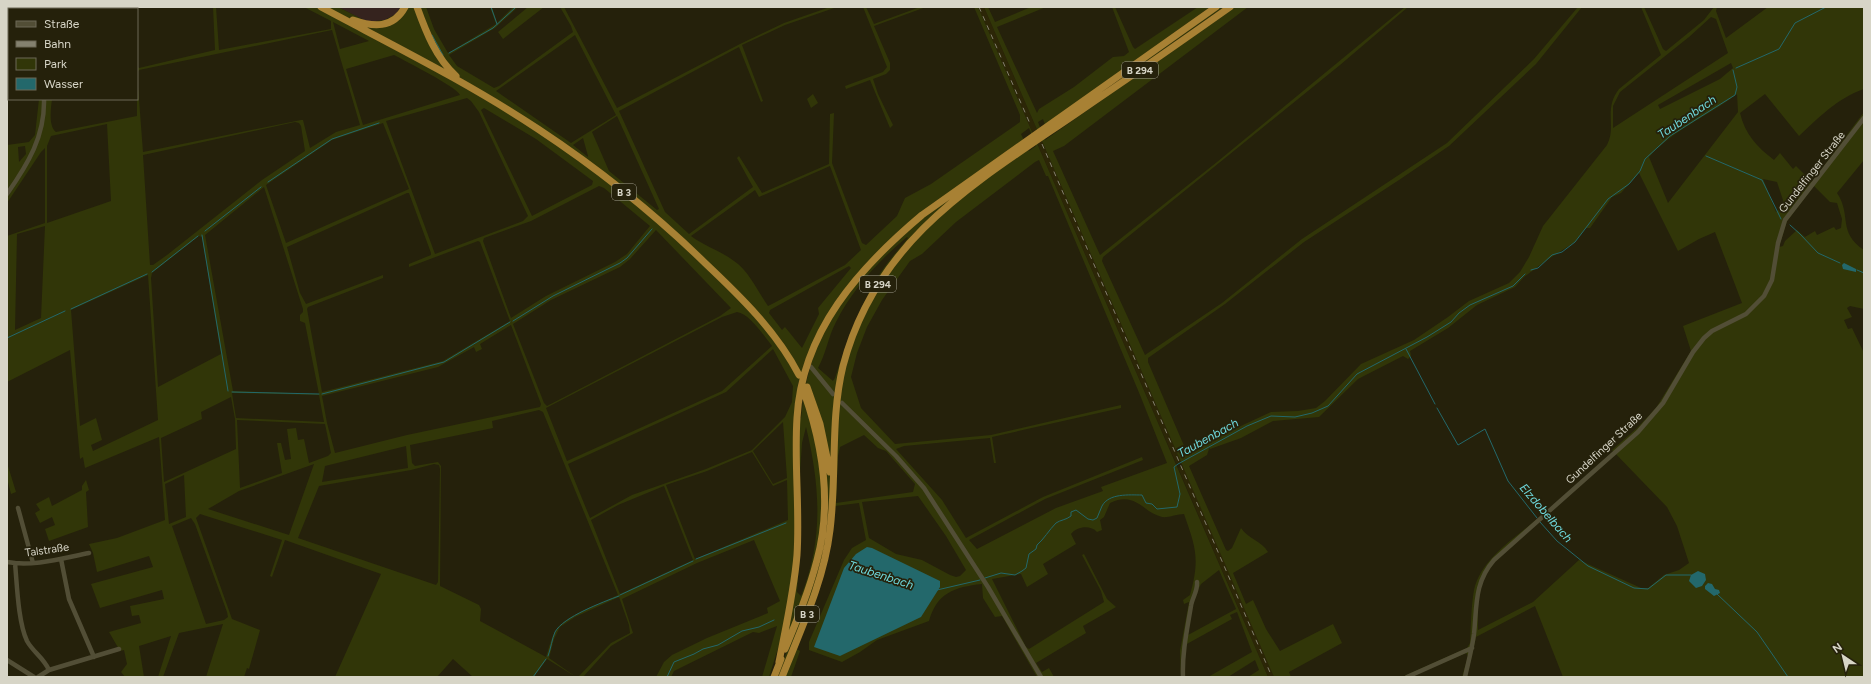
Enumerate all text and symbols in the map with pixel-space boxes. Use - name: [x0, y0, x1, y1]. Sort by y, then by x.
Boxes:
- legend: [8, 8, 138, 100]
- text: Straße: [44, 17, 80, 31]
- text: Bahn: [44, 37, 71, 51]
- text: Park: [44, 57, 67, 71]
- road number: B 294: [1122, 62, 1158, 78]
- text: Wasser: [44, 77, 83, 91]
- water label: Taubenbach: [1655, 92, 1719, 142]
- street label: Gundelfinger Straße: [1776, 129, 1848, 215]
- road number: B 3: [612, 184, 636, 200]
- road number: B 294: [860, 276, 896, 292]
- street label: Gundelfinger Straße: [1563, 409, 1645, 487]
- water label: Taubenbach: [1175, 415, 1241, 460]
- water label: Elzdobelbach: [1517, 481, 1576, 545]
- street label: Talstraße: [24, 540, 70, 560]
- water label: Taubenbach: [847, 558, 915, 592]
- road number: B 3: [795, 606, 819, 622]
- north arrow: [1823, 636, 1863, 676]
- text: N: [1830, 640, 1845, 656]

